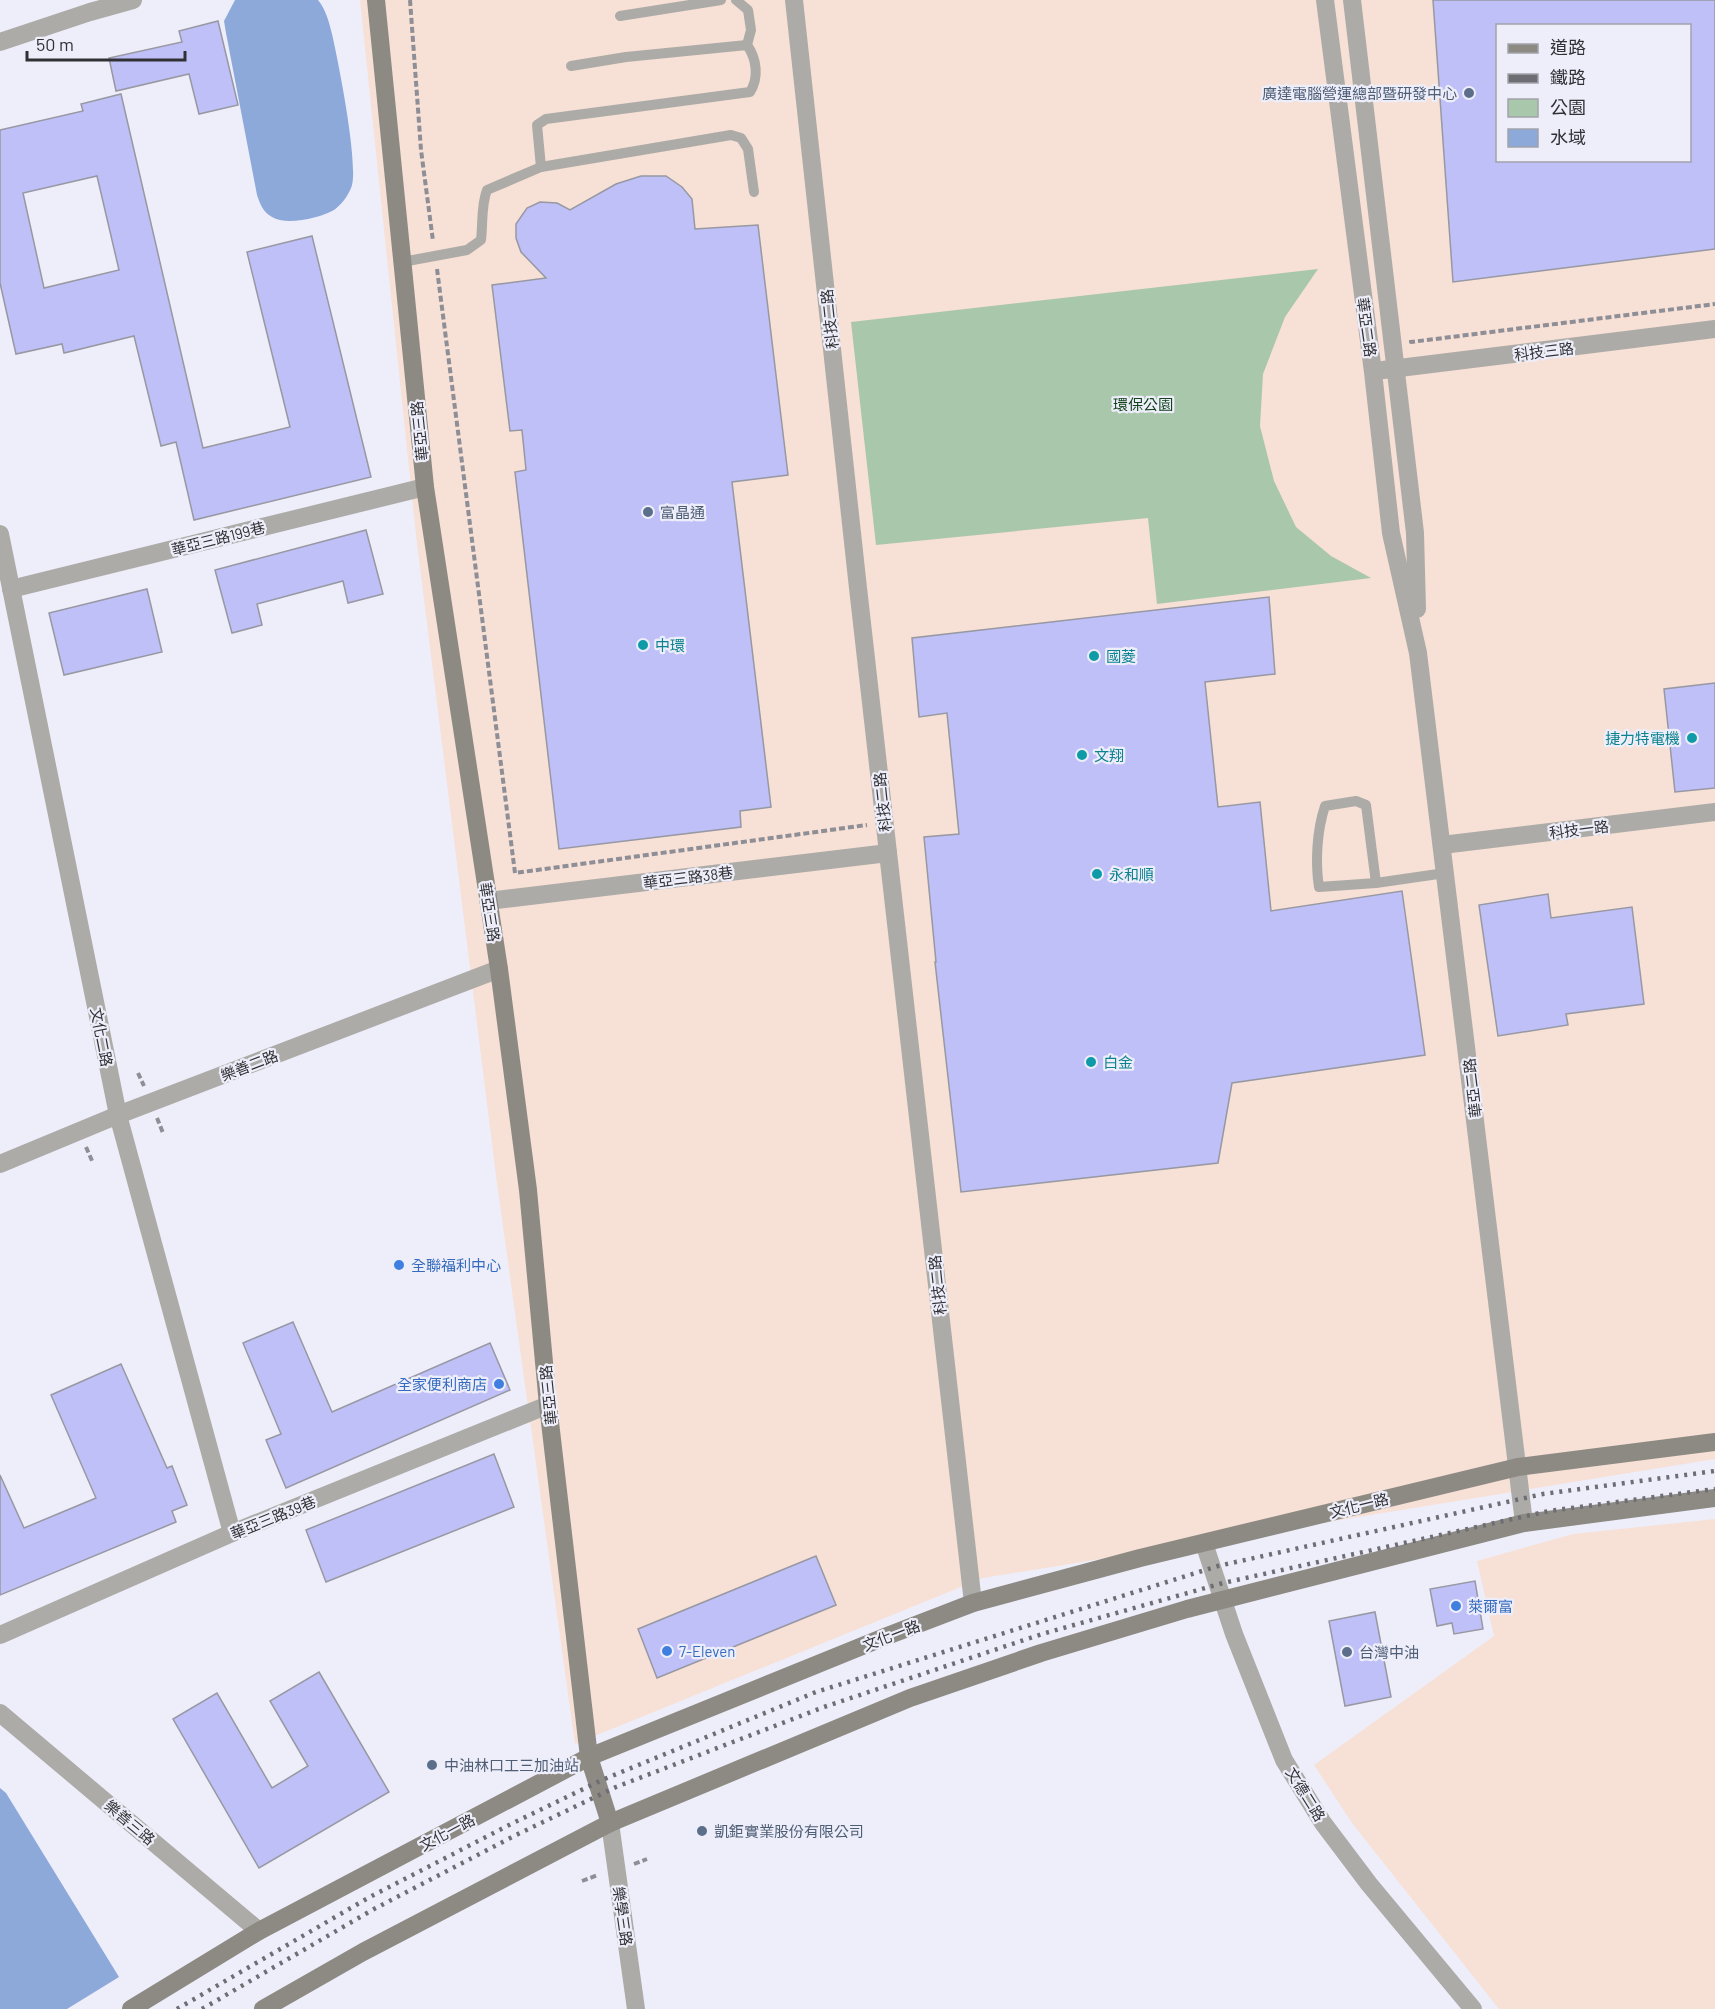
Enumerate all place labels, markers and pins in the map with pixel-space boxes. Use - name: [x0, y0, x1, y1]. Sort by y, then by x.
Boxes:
- place label: 廣達電腦營運總部暨研發中心: [1262, 84, 1457, 102]
- marker: 廣達電腦營運總部暨研發中心: [1462, 86, 1476, 100]
- place label: 富晶通: [660, 503, 705, 521]
- marker: 富晶通: [641, 505, 655, 519]
- place label: 中環: [655, 636, 685, 654]
- marker: 中環: [636, 638, 650, 652]
- place label: 國菱: [1106, 647, 1136, 665]
- marker: 國菱: [1087, 649, 1101, 663]
- place label: 捷力特電機: [1605, 729, 1680, 747]
- marker: 捷力特電機: [1685, 731, 1699, 745]
- place label: 文翔: [1094, 746, 1124, 764]
- marker: 文翔: [1075, 748, 1089, 762]
- place label: 永和順: [1109, 865, 1154, 883]
- marker: 永和順: [1090, 867, 1104, 881]
- place label: 白金: [1103, 1053, 1133, 1071]
- marker: 白金: [1084, 1055, 1098, 1069]
- place label: 全聯福利中心: [411, 1256, 501, 1274]
- marker: 全聯福利中心: [392, 1258, 406, 1272]
- place label: 全家便利商店: [397, 1375, 487, 1393]
- marker: 全家便利商店: [492, 1377, 506, 1391]
- place label: 萊爾富: [1468, 1597, 1513, 1615]
- marker: 萊爾富: [1449, 1599, 1463, 1613]
- place label: 7-Eleven: [679, 1642, 735, 1660]
- place label: 台灣中油: [1359, 1643, 1419, 1661]
- marker: 7-Eleven: [660, 1644, 674, 1658]
- marker: 台灣中油: [1340, 1645, 1354, 1659]
- place label: 中油林口工三加油站: [444, 1756, 579, 1774]
- marker: 中油林口工三加油站: [425, 1758, 439, 1772]
- place label: 凱鉅實業股份有限公司: [714, 1822, 864, 1840]
- marker: 凱鉅實業股份有限公司: [695, 1824, 709, 1838]

